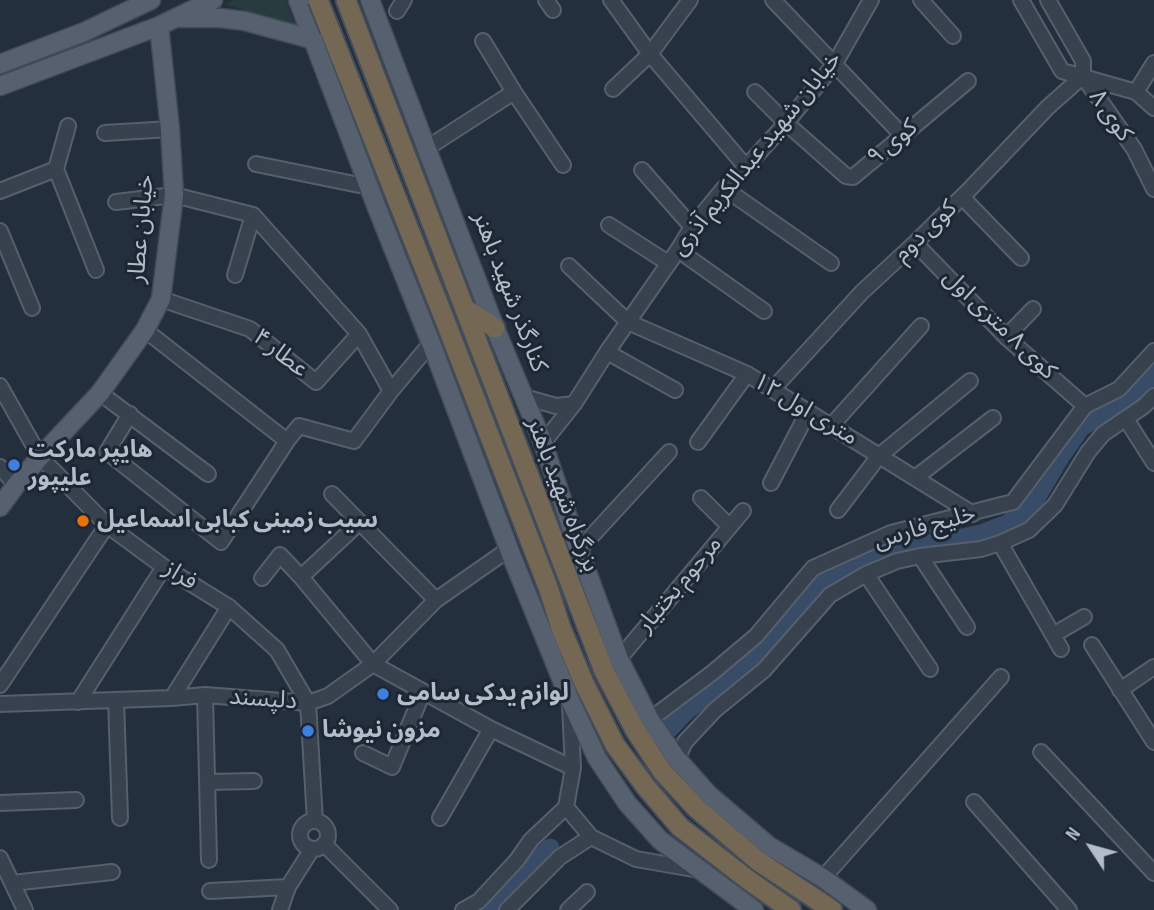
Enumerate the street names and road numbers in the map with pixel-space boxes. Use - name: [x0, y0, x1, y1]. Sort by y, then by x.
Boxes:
- street label: خیابان شهید عبدالکریم آذری: [666, 46, 848, 262]
- street label: کوی ۸: [1082, 84, 1138, 148]
- street label: کوی ۹: [862, 114, 924, 172]
- street label: خیابان عطار: [123, 174, 161, 284]
- street label: کوی دوم: [888, 195, 964, 269]
- street label: کنارگذر شهید باهنر: [465, 208, 553, 376]
- street label: کوی ۸ متری اول: [936, 264, 1062, 386]
- street label: عطار ۴: [247, 323, 313, 385]
- street label: ۱۲ متری اول: [747, 367, 863, 453]
- street label: بزرگراه شهید باهنر: [519, 414, 605, 576]
- street label: خلیج فارس: [871, 500, 979, 556]
- street label: مرحوم بختیار: [631, 531, 729, 639]
- street label: فراز: [158, 555, 202, 597]
- street label: دلپسند: [228, 683, 298, 717]

